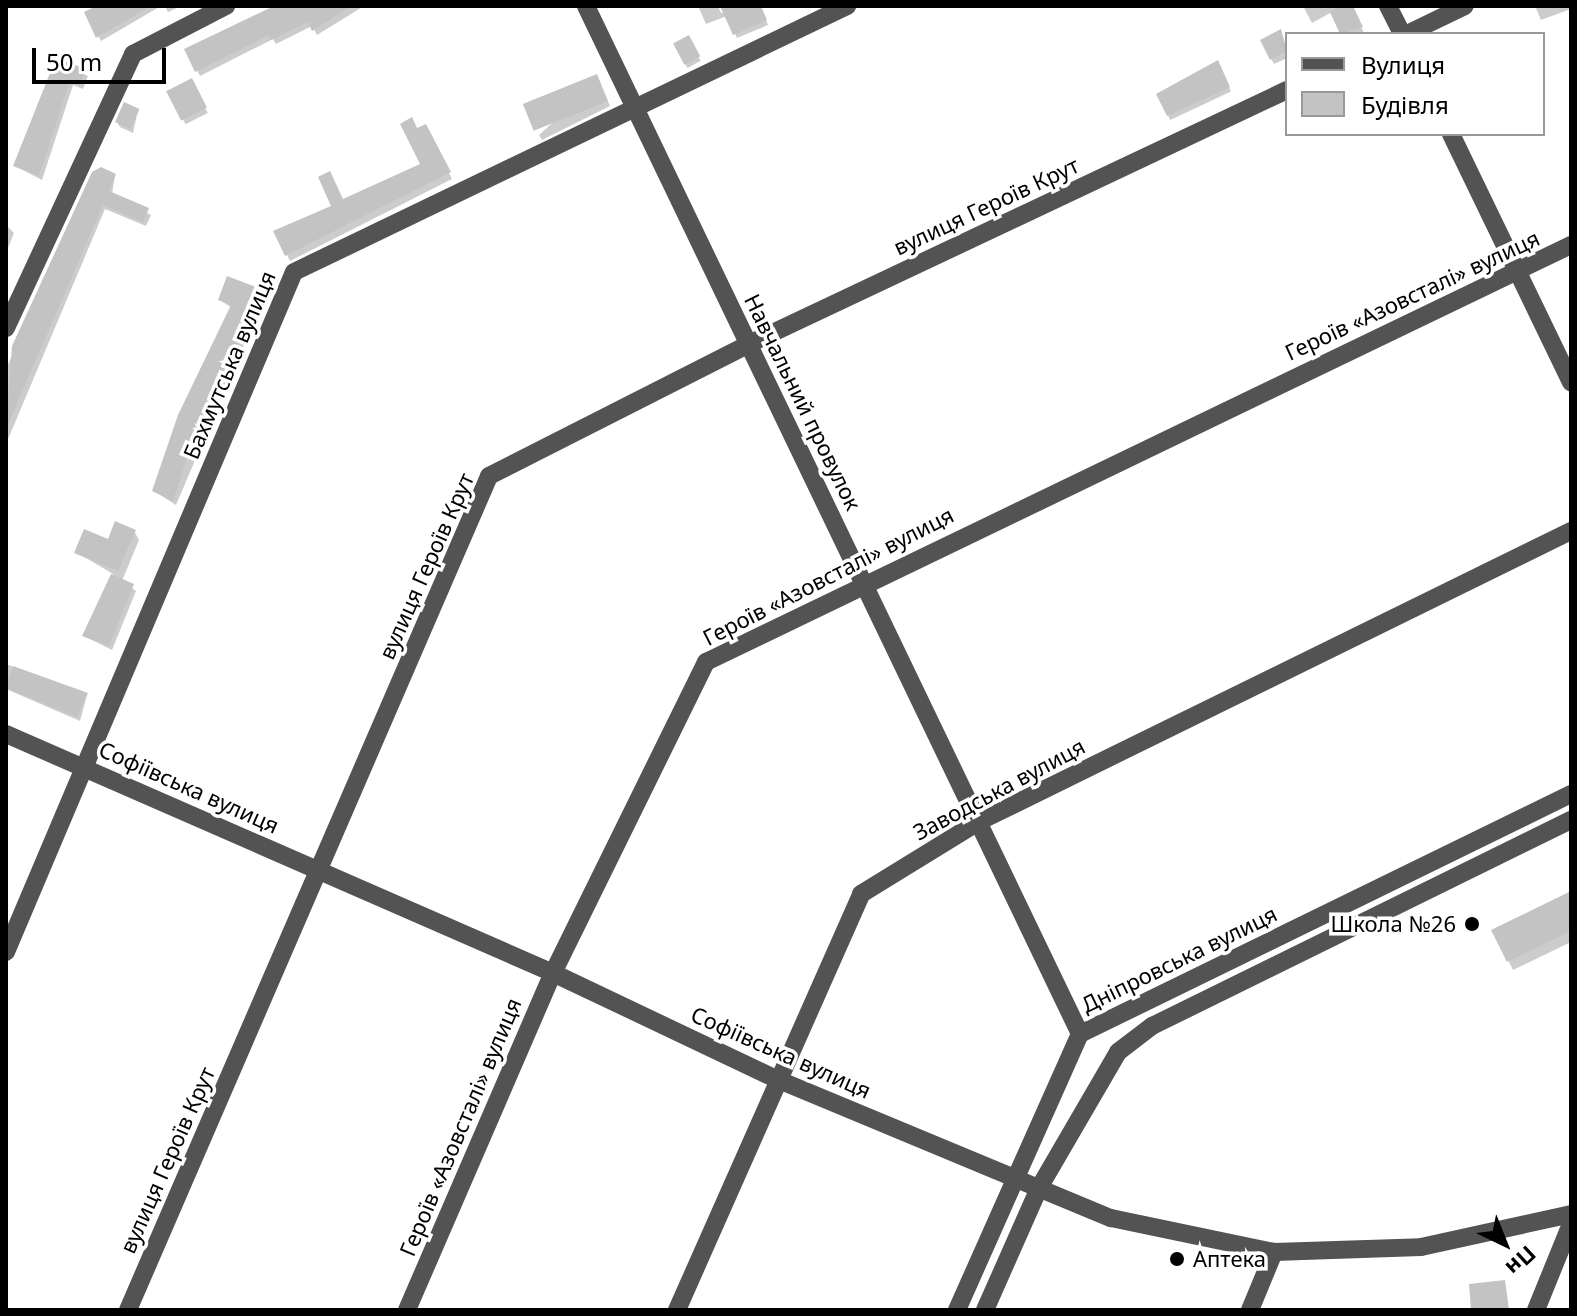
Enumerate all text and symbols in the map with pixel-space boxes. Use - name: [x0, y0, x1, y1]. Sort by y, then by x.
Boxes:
- scale bar: [36, 32, 170, 82]
- legend: [1285, 32, 1545, 136]
- text: 50 m: [46, 45, 102, 78]
- text: Вулиця: [1361, 48, 1445, 81]
- text: Будівля: [1361, 88, 1449, 121]
- street label: вулиця Героїв Крут: [889, 151, 1083, 261]
- street label: Героїв «Азовсталі» вулиця: [1281, 224, 1543, 366]
- street label: Бахмутська вулиця: [177, 267, 281, 463]
- street label: Навчальний провулок: [739, 290, 867, 514]
- street label: вулиця Героїв Крут: [373, 469, 479, 663]
- street label: Героїв «Азовсталі» вулиця: [698, 501, 958, 651]
- street label: Заводська вулиця: [909, 733, 1089, 845]
- street label: Софіївська вулиця: [95, 735, 283, 839]
- street label: Дніпровська вулиця: [1077, 900, 1281, 1018]
- place label: Школа №26: [1330, 911, 1456, 937]
- marker: Школа №26: [1463, 915, 1481, 933]
- street label: Героїв «Азовсталі» вулиця: [394, 994, 526, 1260]
- street label: Софіївська вулиця: [687, 1000, 875, 1104]
- street label: вулиця Героїв Крут: [114, 1063, 220, 1257]
- north arrow: [1465, 1204, 1545, 1284]
- text: Пн: [1500, 1240, 1543, 1283]
- place label: Аптека: [1193, 1246, 1266, 1272]
- marker: Аптека: [1168, 1250, 1186, 1268]

